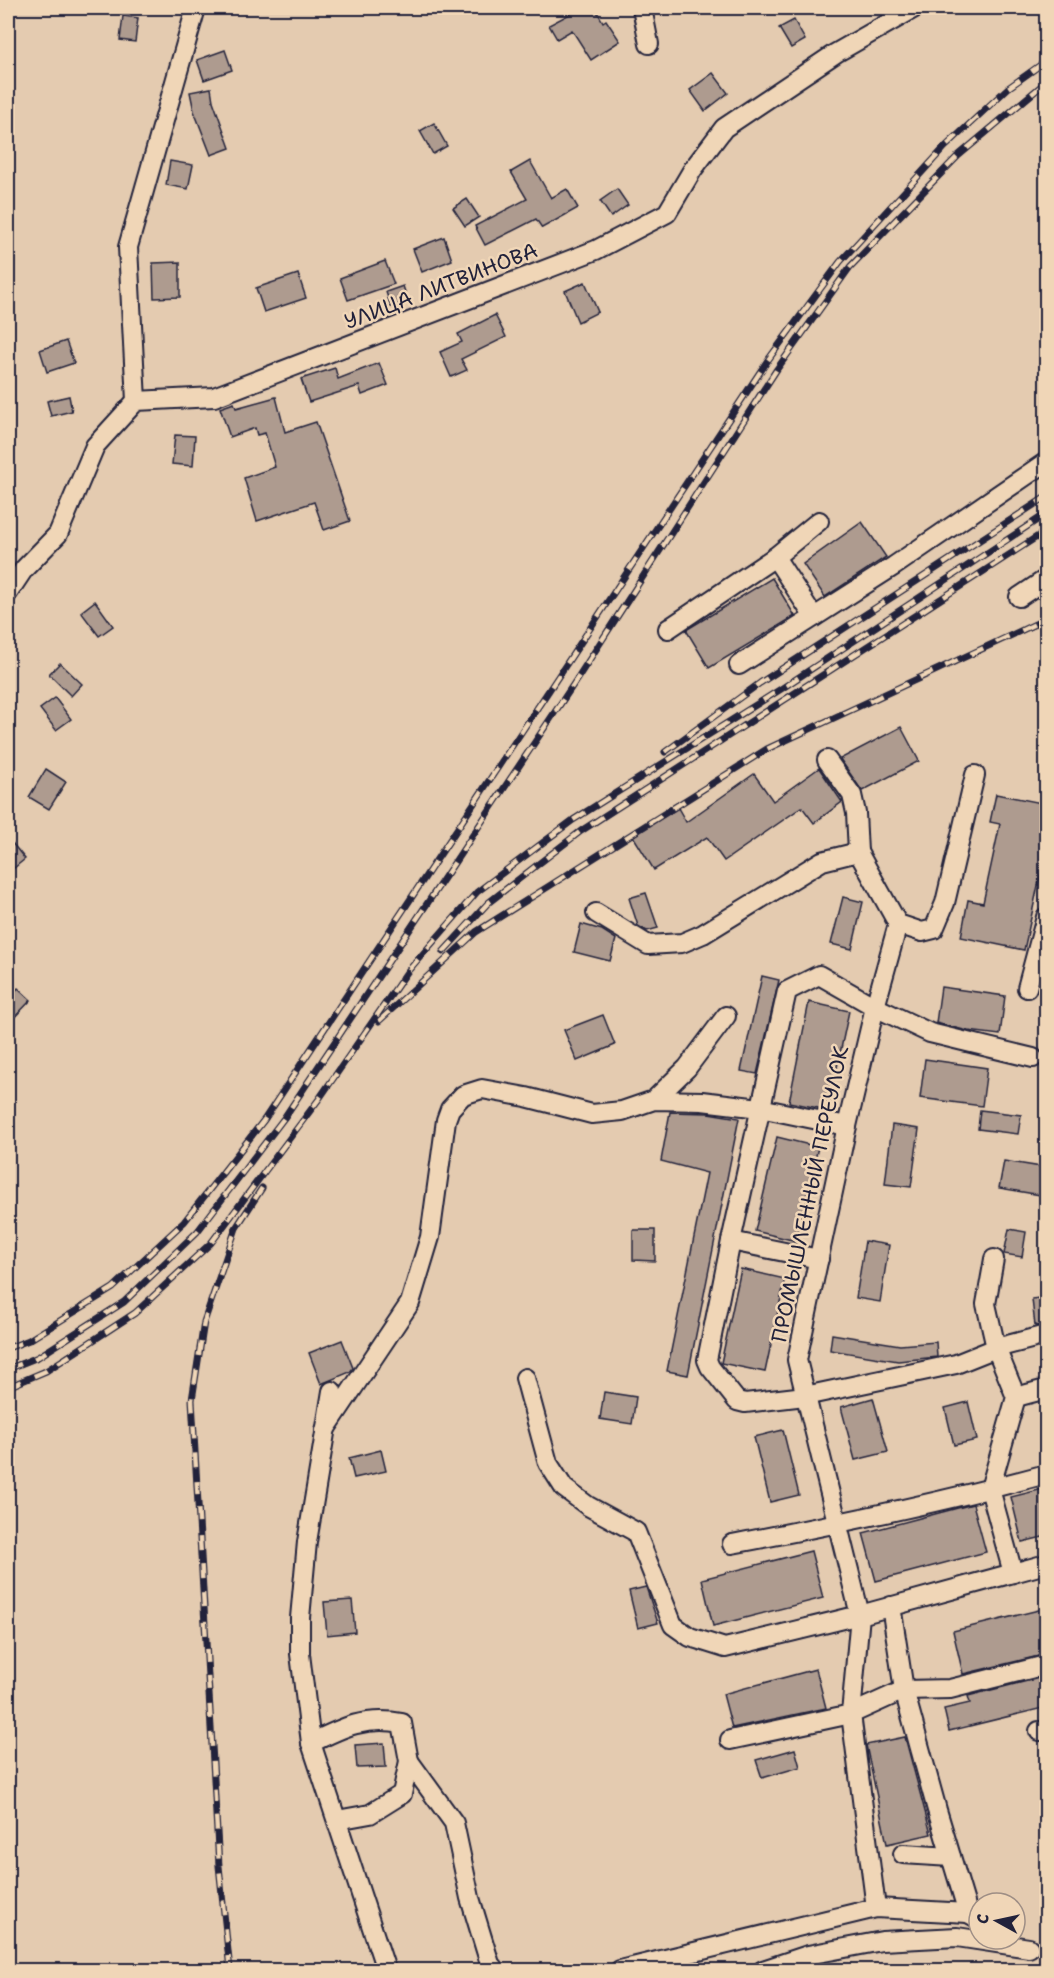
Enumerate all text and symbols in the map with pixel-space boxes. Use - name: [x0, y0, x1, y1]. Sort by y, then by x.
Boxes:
- street label: УЛИЦА ЛИТВИНОВА: [340, 236, 542, 336]
- street label: ПРОМЫШЛЕННЫЙ ПЕРЕУЛОК: [765, 1043, 855, 1345]
- north arrow: [967, 1891, 1027, 1951]
- text: С: [972, 1912, 994, 1925]

